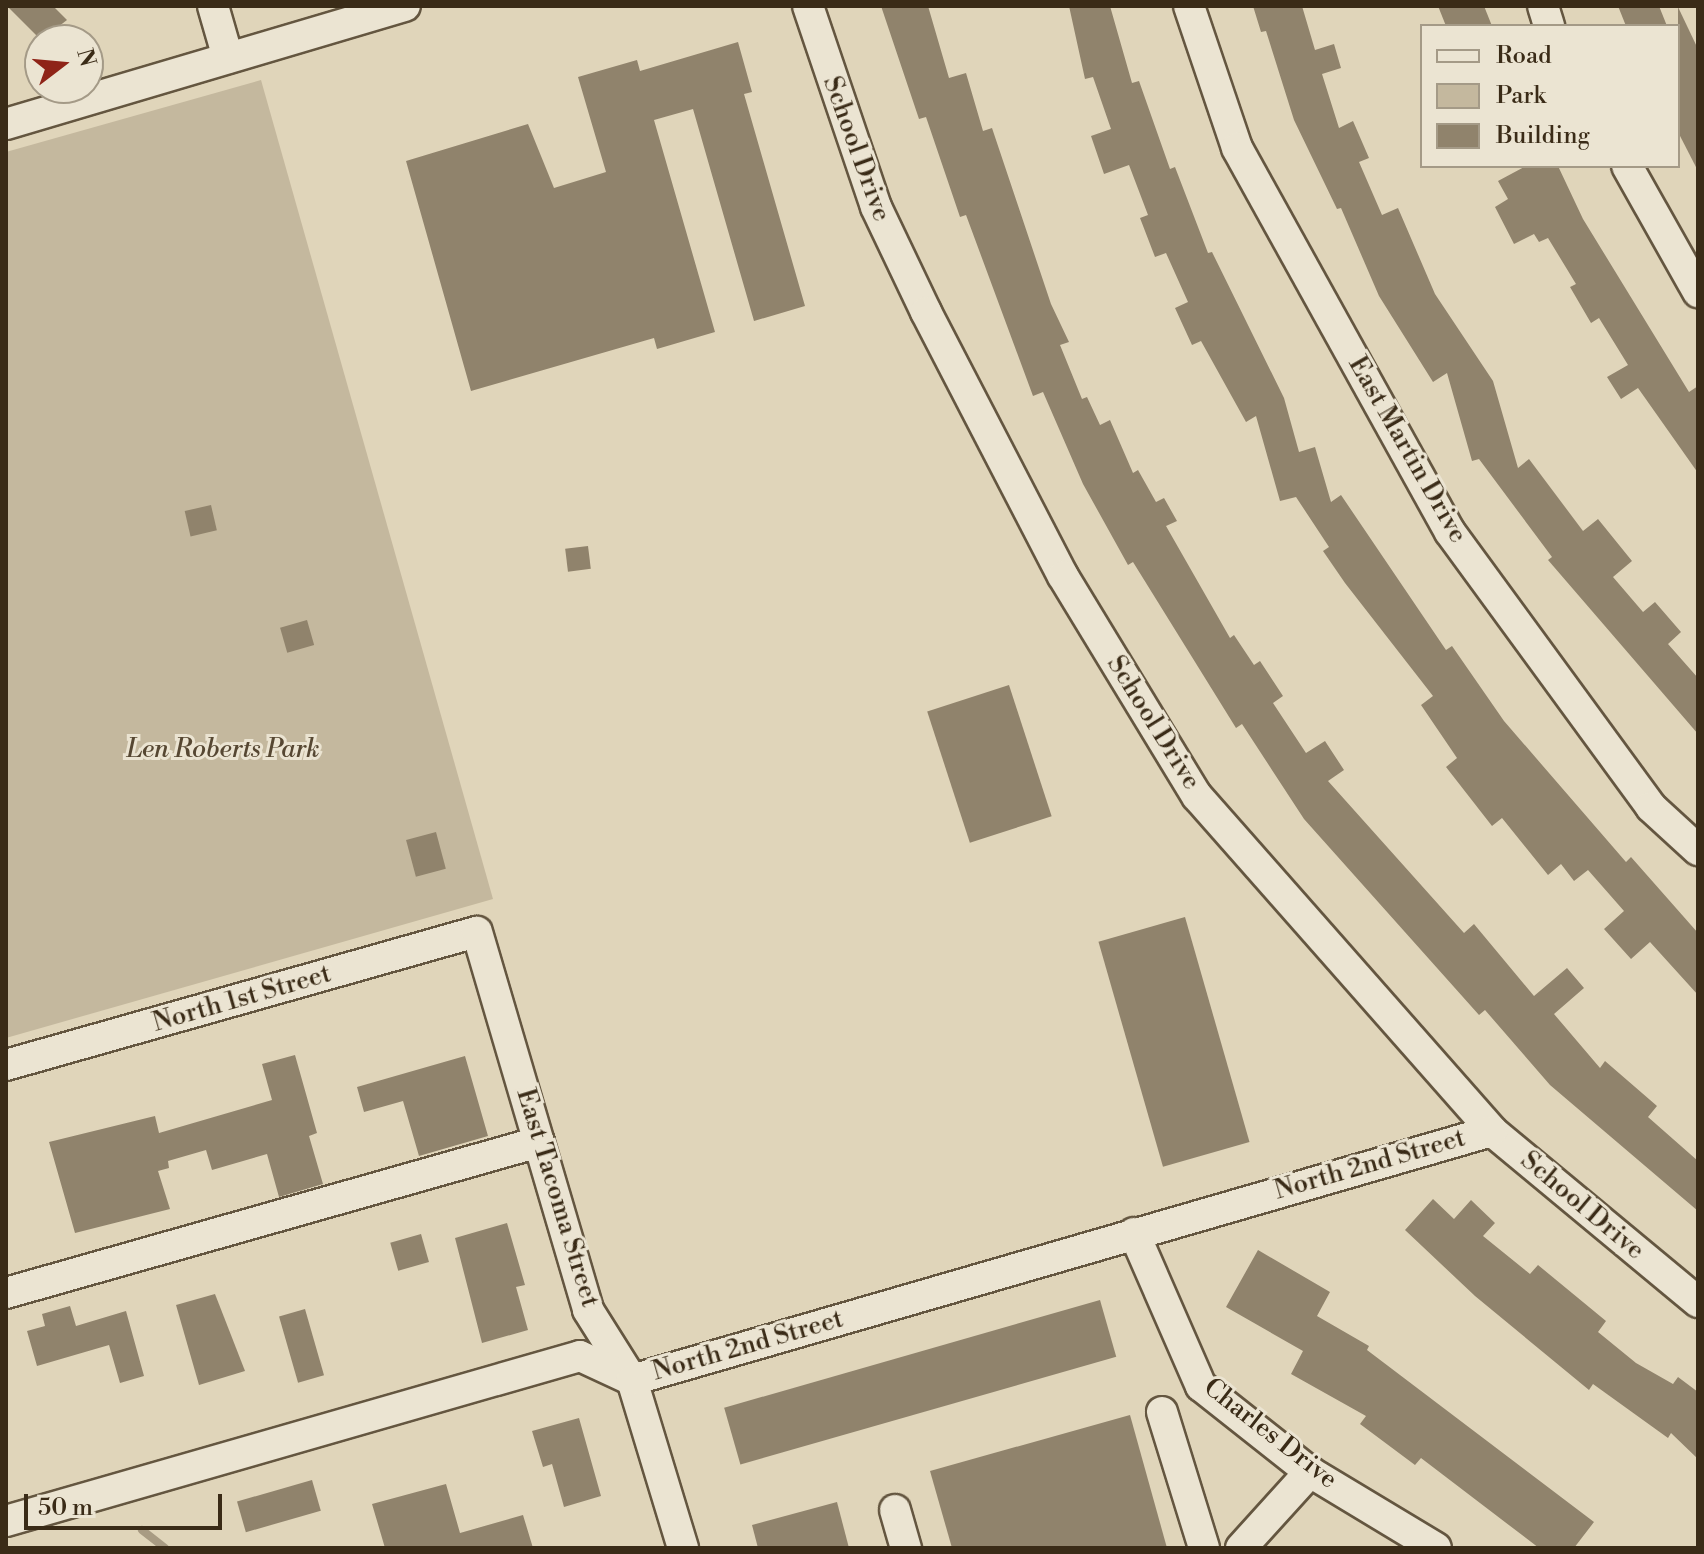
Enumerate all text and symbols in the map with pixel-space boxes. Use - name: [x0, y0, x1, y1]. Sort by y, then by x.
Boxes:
- north arrow: [24, 24, 104, 104]
- legend: [1420, 24, 1680, 168]
- text: Road: [1496, 41, 1552, 71]
- text: N: [70, 46, 101, 70]
- street label: School Drive: [815, 72, 897, 226]
- text: Park: [1496, 81, 1546, 111]
- text: Building: [1496, 121, 1590, 151]
- street label: East Martin Drive: [1341, 351, 1473, 549]
- street label: School Drive: [1100, 650, 1206, 796]
- park label: Len Roberts Park: [127, 734, 319, 766]
- street label: North 1st Street: [149, 959, 335, 1039]
- street label: East Tacoma Street: [509, 1085, 605, 1311]
- street label: North 2nd Street: [1271, 1123, 1469, 1207]
- street label: School Drive: [1514, 1145, 1650, 1267]
- street label: North 2nd Street: [649, 1304, 847, 1388]
- street label: Charles Drive: [1197, 1372, 1343, 1496]
- scale bar: [28, 1478, 226, 1528]
- text: 50 m: [38, 1493, 93, 1523]

